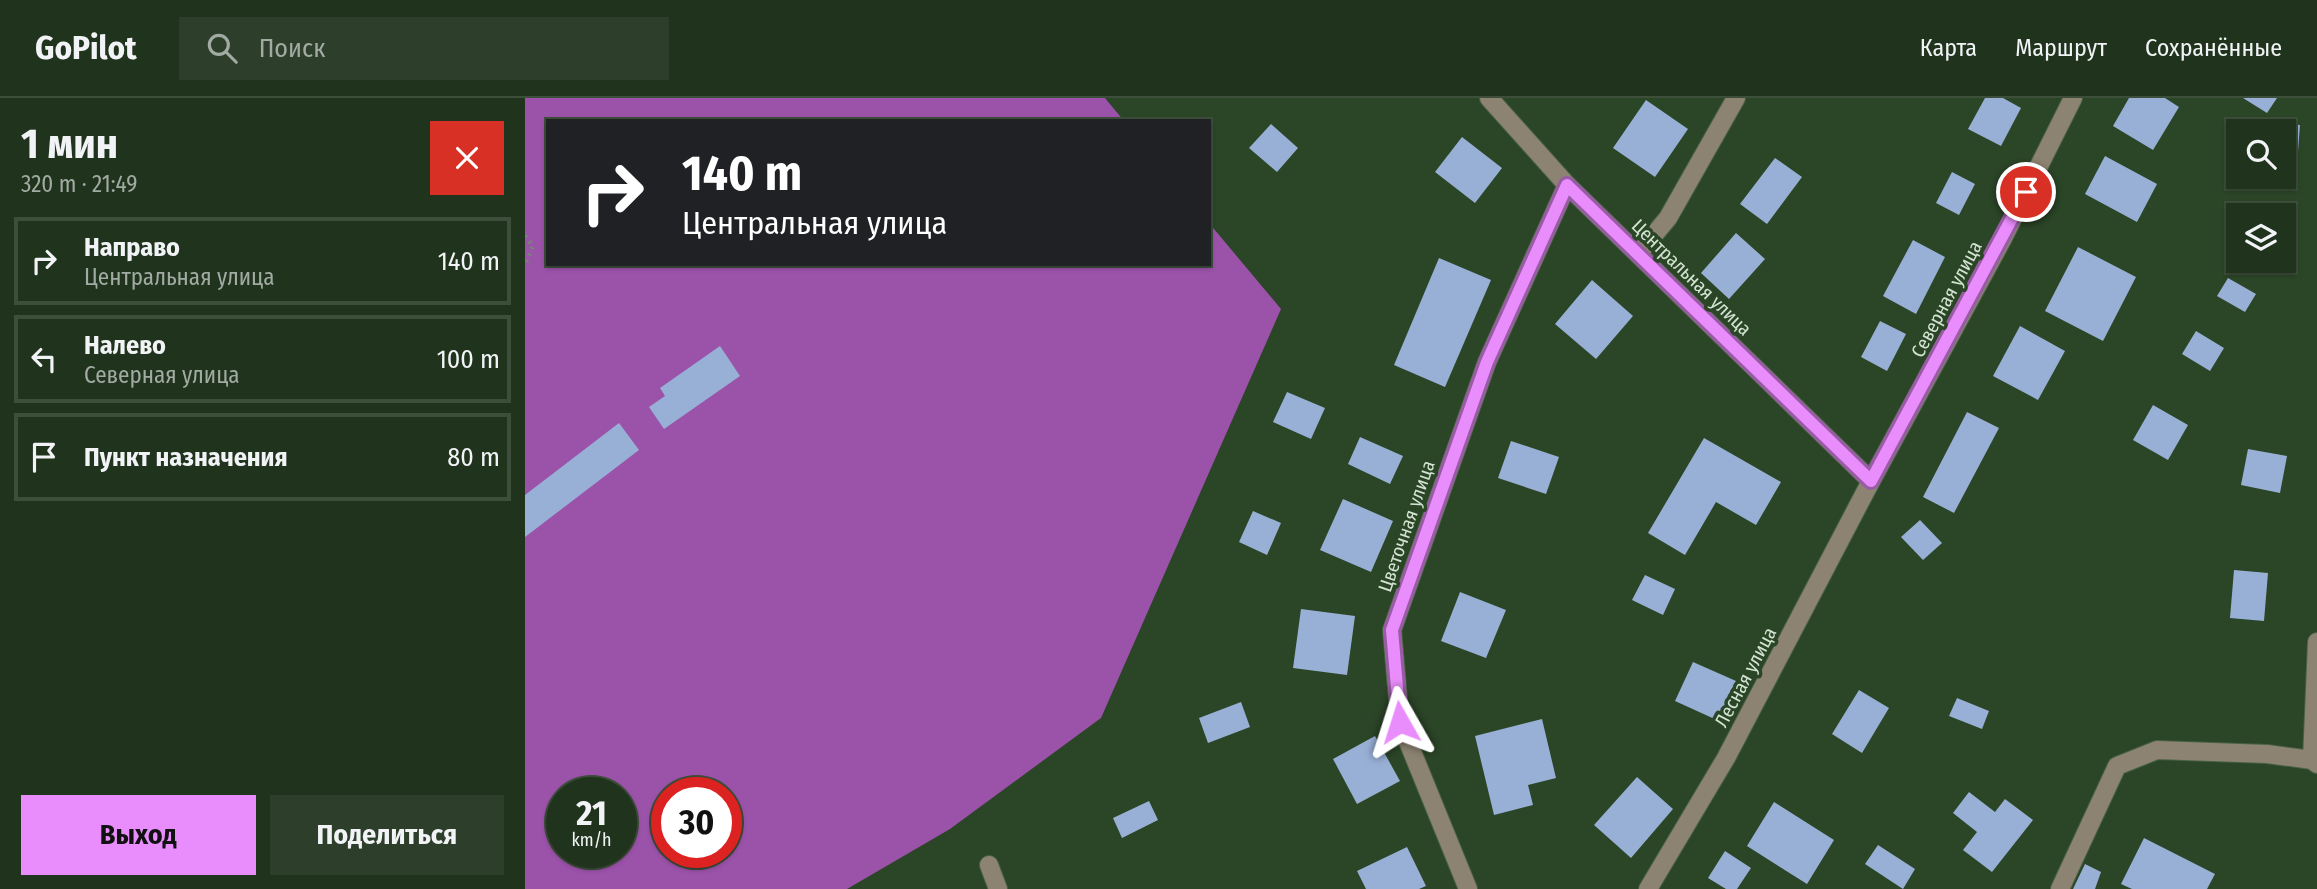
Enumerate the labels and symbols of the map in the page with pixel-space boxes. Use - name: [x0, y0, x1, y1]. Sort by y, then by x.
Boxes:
- pin: [1996, 162, 2056, 222]
- street label: Центральная улица: [1627, 214, 1756, 340]
- street label: Северная улица: [1906, 237, 1987, 361]
- street label: Цветочная улица: [1373, 457, 1440, 595]
- street label: Лесная улица: [1710, 623, 1781, 731]
- position arrow: [1363, 685, 1437, 759]
- speed limit sign: 30: [651, 777, 742, 868]

